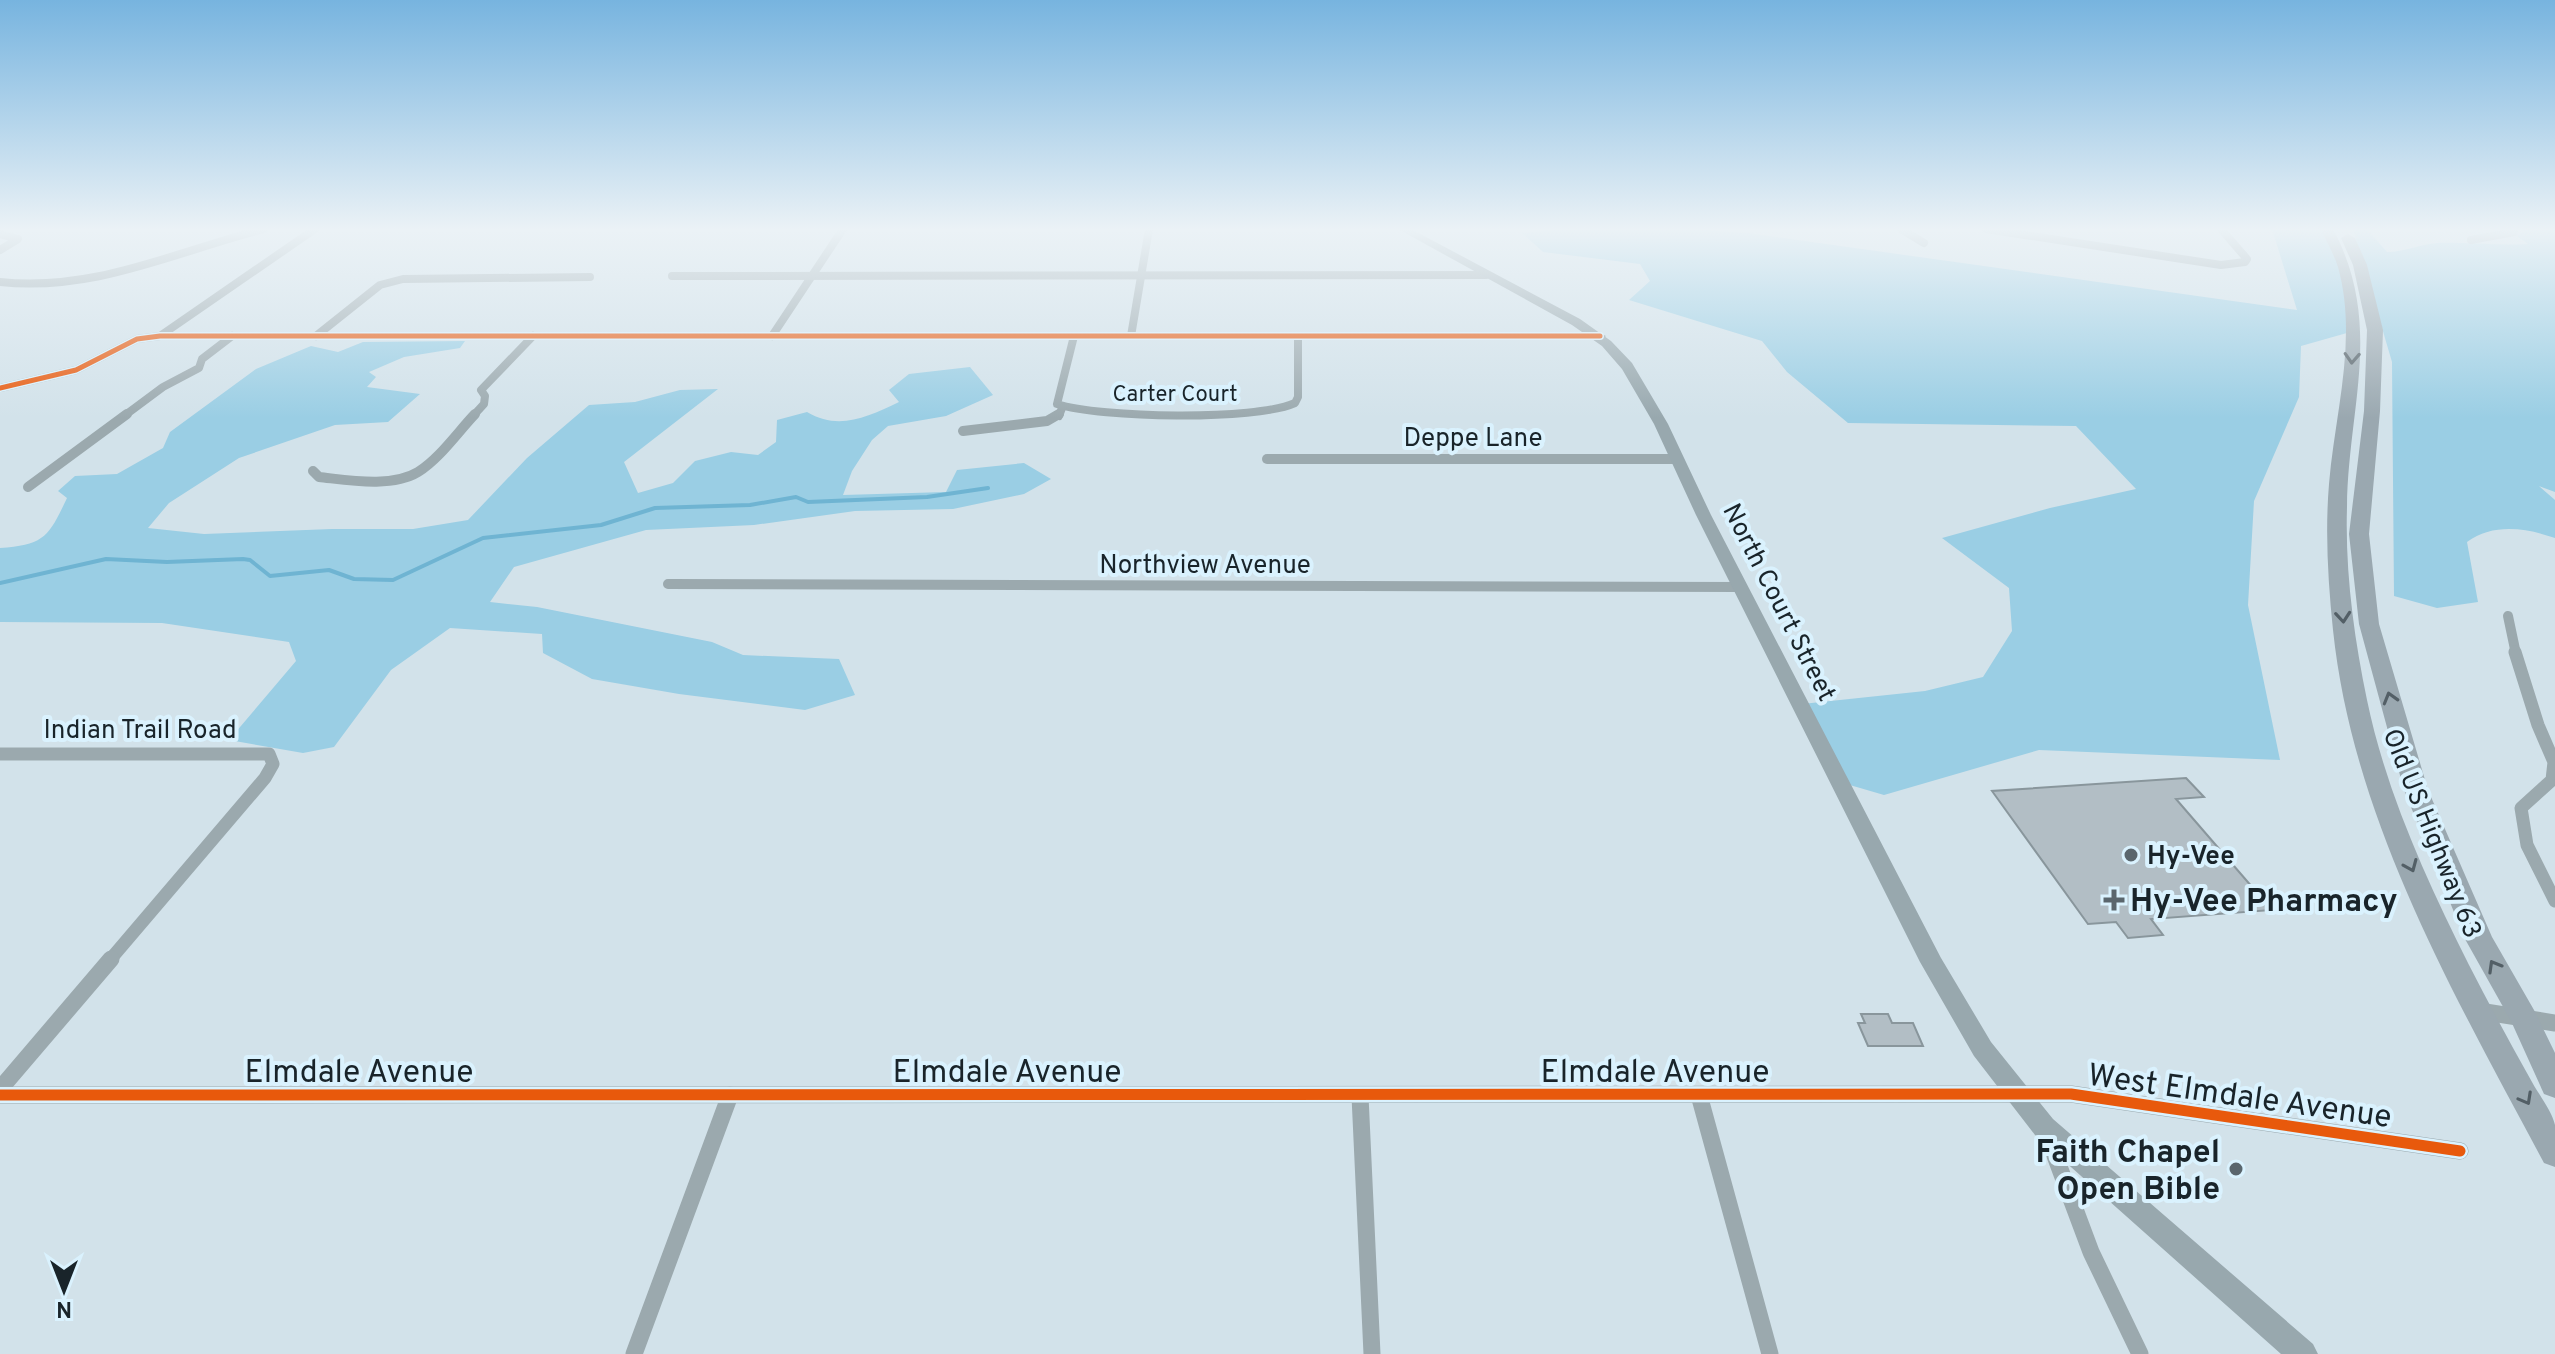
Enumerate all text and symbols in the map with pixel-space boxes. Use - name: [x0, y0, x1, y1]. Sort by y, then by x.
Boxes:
- one-way arrow: [2344, 352, 2361, 365]
- street label: Carter Court: [1112, 382, 1238, 409]
- street label: Deppe Lane: [1403, 423, 1543, 456]
- street label: North Court Street: [1714, 499, 1842, 708]
- street label: Northview Avenue: [1099, 550, 1311, 583]
- one-way arrow: [2334, 611, 2351, 624]
- one-way arrow: [2383, 692, 2399, 706]
- street label: Indian Trail Road: [43, 715, 237, 748]
- street label: Old US Highway 63: [2374, 724, 2488, 943]
- place label: Hy-Vee: [2147, 841, 2235, 874]
- marker: Hy-Vee: [2122, 846, 2140, 864]
- one-way arrow: [2402, 858, 2418, 872]
- place label: Hy-Vee Pharmacy: [2130, 883, 2398, 923]
- marker: Hy-Vee Pharmacy: [2105, 891, 2123, 909]
- one-way arrow: [2488, 960, 2504, 975]
- street label: Elmdale Avenue: [245, 1054, 473, 1094]
- street label: Elmdale Avenue: [893, 1054, 1121, 1094]
- street label: Elmdale Avenue: [1541, 1054, 1769, 1094]
- street label: West Elmdale Avenue: [2085, 1057, 2394, 1139]
- one-way arrow: [2516, 1091, 2531, 1106]
- place label: Faith Chapel Open Bible: [2035, 1134, 2220, 1211]
- marker: Faith Chapel Open Bible: [2227, 1160, 2245, 1178]
- north arrow: [24, 1250, 104, 1330]
- text: N: [56, 1294, 72, 1321]

